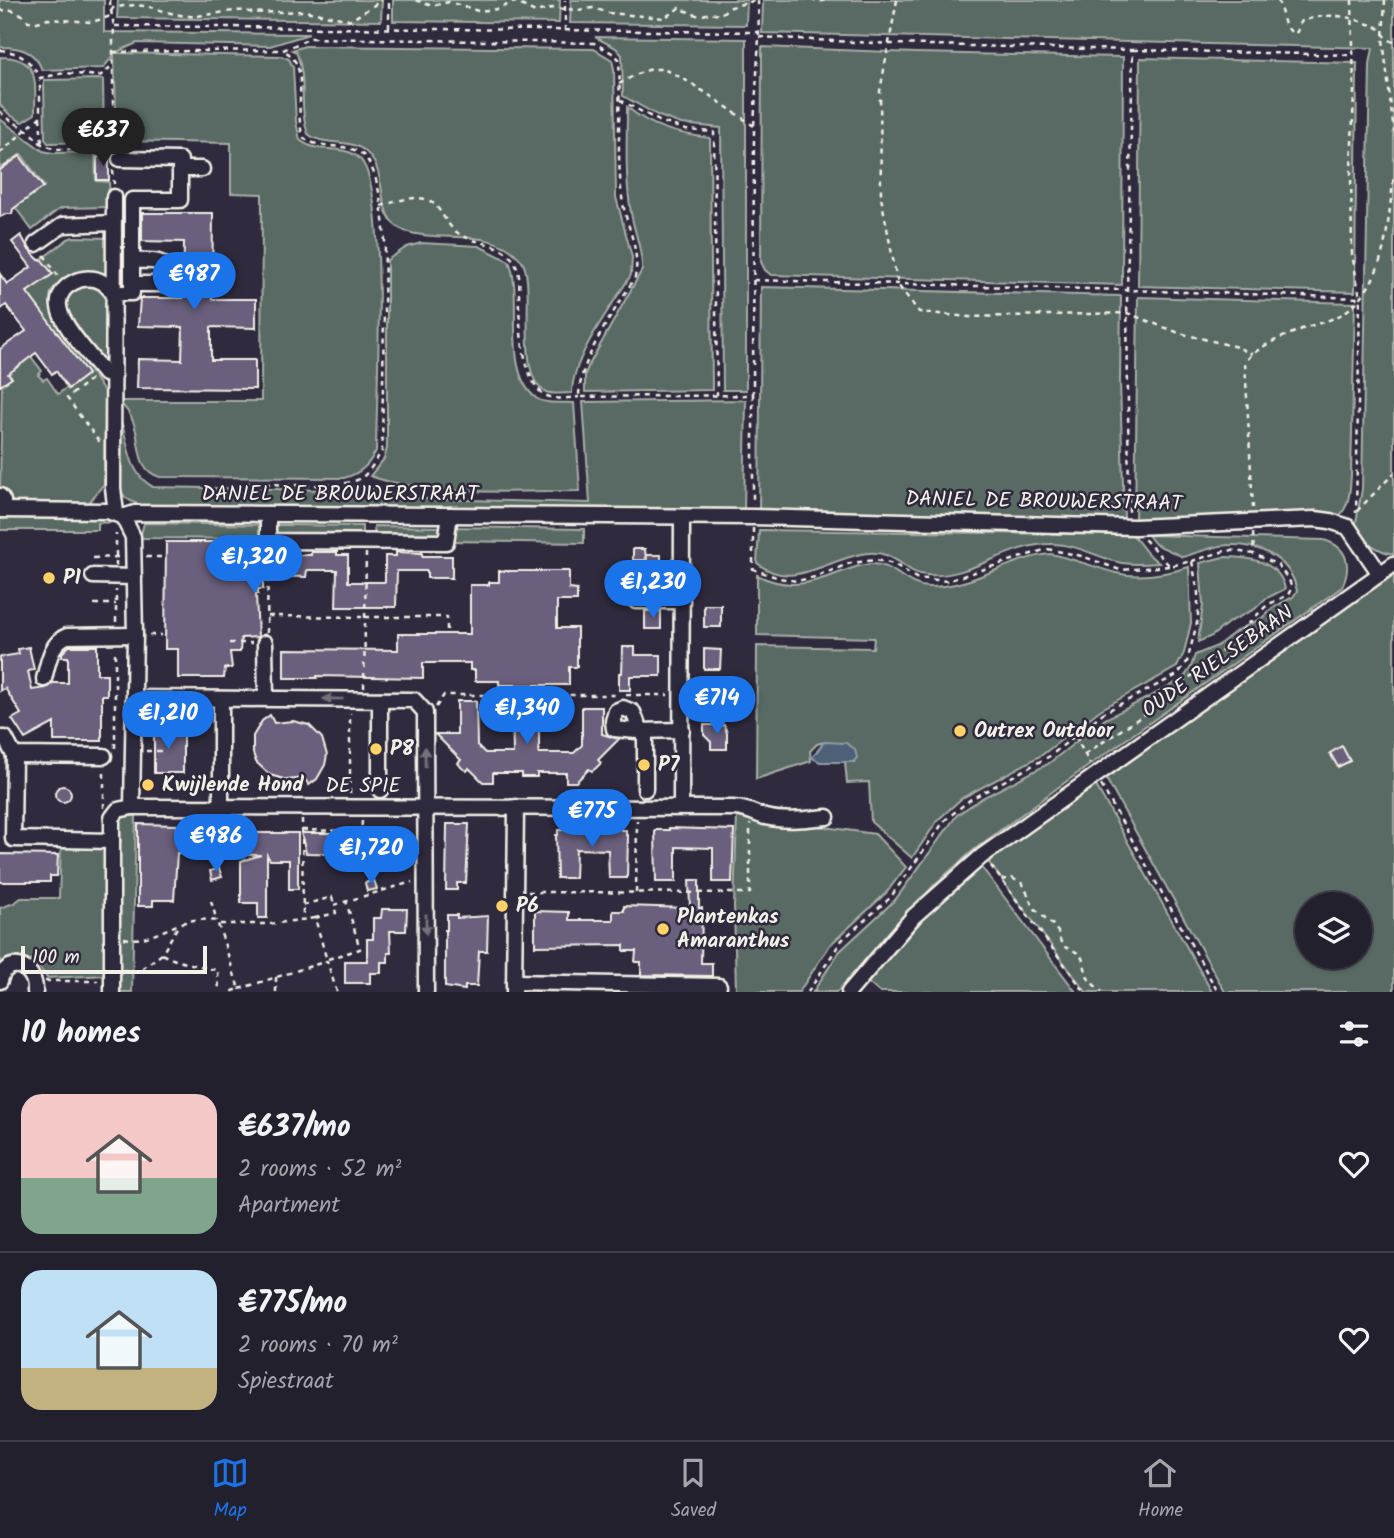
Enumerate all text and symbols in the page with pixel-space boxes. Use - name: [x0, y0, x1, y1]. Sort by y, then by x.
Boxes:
- pin: €637: [62, 108, 144, 168]
- text: €637: [78, 113, 128, 149]
- pin: €987: [153, 252, 235, 312]
- text: €987: [169, 257, 219, 293]
- street label: DANIEL DE BROUWERSTRAAT: [202, 478, 480, 511]
- street label: DANIEL DE BROUWERSTRAAT: [905, 483, 1184, 521]
- pin: €1,320: [197, 536, 311, 595]
- text: €1,320: [221, 540, 287, 576]
- pin: €1,230: [596, 560, 710, 620]
- place label: P1: [63, 562, 82, 595]
- text: €1,230: [620, 565, 686, 601]
- marker: P1: [41, 570, 57, 586]
- street label: OUDE RIELSEBAAN: [1135, 597, 1301, 727]
- pin: €714: [676, 676, 758, 736]
- text: €714: [695, 681, 739, 717]
- pin: €1,340: [470, 686, 584, 746]
- text: €1,340: [495, 691, 559, 727]
- pin: €1,210: [111, 692, 225, 751]
- one-way arrow: [322, 694, 344, 705]
- text: €1,210: [138, 696, 198, 732]
- place label: Outrex Outdoor: [974, 715, 1115, 748]
- marker: Outrex Outdoor: [952, 723, 968, 739]
- place label: P8: [390, 733, 415, 766]
- marker: P8: [368, 741, 384, 757]
- one-way arrow: [419, 746, 431, 768]
- place label: P7: [658, 749, 681, 782]
- marker: P7: [636, 757, 652, 773]
- place label: Kwijlende Hond: [162, 769, 304, 802]
- street label: DE SPIE: [325, 770, 402, 803]
- marker: Kwijlende Hond: [140, 777, 156, 793]
- pin: €775: [551, 790, 633, 849]
- text: €775: [568, 794, 616, 830]
- pin: €986: [175, 814, 257, 874]
- text: €986: [190, 819, 242, 855]
- pin: €1,720: [314, 826, 428, 886]
- text: €1,720: [339, 831, 403, 867]
- place label: P6: [516, 890, 539, 923]
- map controls: [1295, 892, 1372, 969]
- button: layers: [1295, 892, 1372, 969]
- marker: P6: [494, 898, 510, 914]
- place label: Plantenkas Amaranthus: [677, 901, 790, 958]
- one-way arrow: [420, 914, 432, 936]
- marker: Plantenkas Amaranthus: [655, 921, 671, 937]
- scale bar: [21, 943, 206, 975]
- text: 100 m: [32, 943, 80, 973]
- text: 10 homes: [21, 1010, 141, 1058]
- icon: filters: [1335, 1015, 1373, 1053]
- text: €637/mo: [238, 1104, 351, 1152]
- icon: home: [77, 1122, 161, 1206]
- icon: heart: [1335, 1145, 1373, 1183]
- text: 2 rooms · 52 m²: [238, 1152, 401, 1188]
- text: Apartment: [238, 1188, 340, 1224]
- text: €775/mo: [238, 1280, 347, 1328]
- icon: home: [77, 1298, 161, 1382]
- icon: heart: [1335, 1321, 1373, 1359]
- text: 2 rooms · 70 m²: [238, 1328, 398, 1364]
- text: Spiestraat: [238, 1364, 334, 1400]
- tab: Map: [211, 1454, 249, 1526]
- tab: Saved: [671, 1454, 716, 1526]
- tab: Home: [1138, 1454, 1183, 1526]

